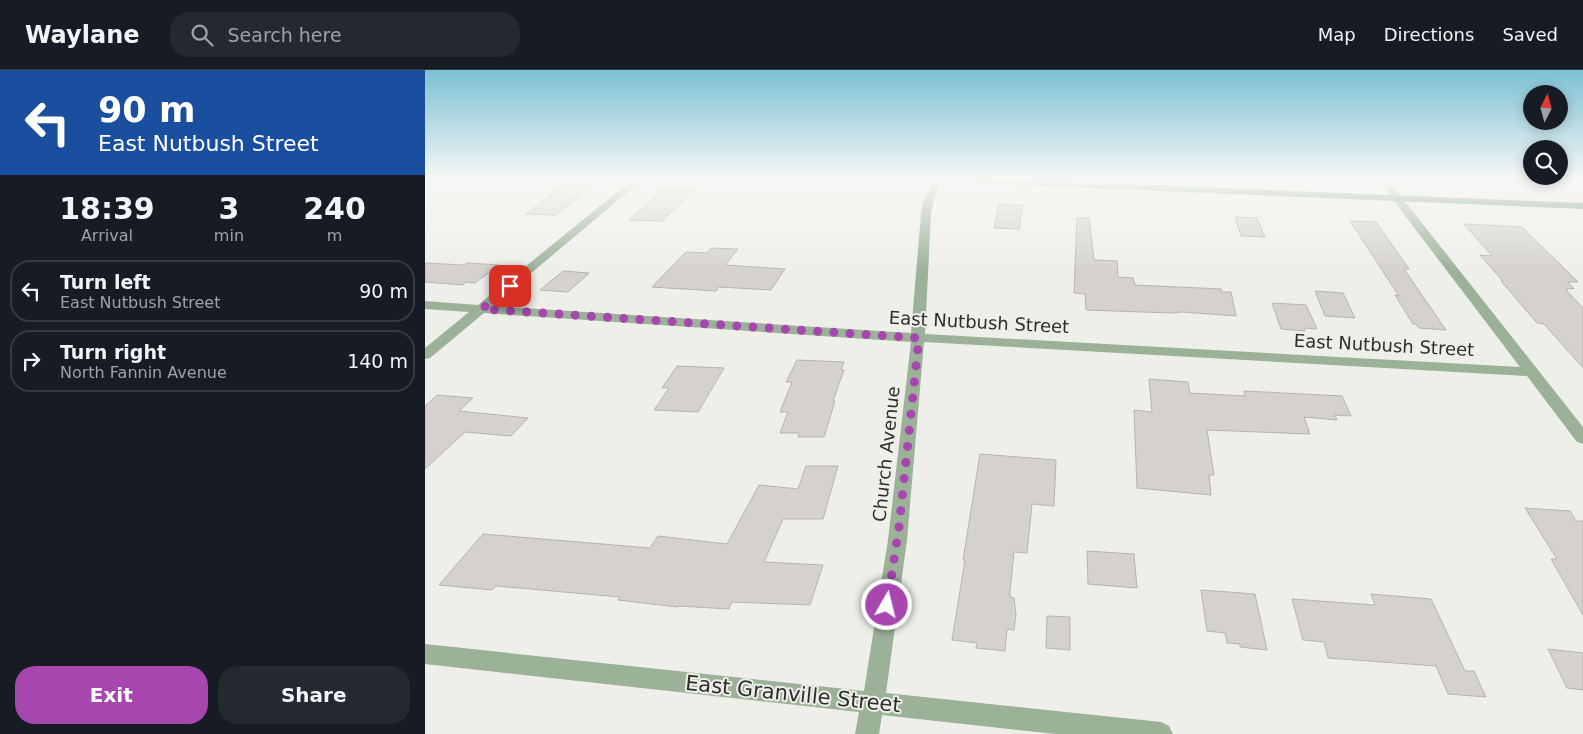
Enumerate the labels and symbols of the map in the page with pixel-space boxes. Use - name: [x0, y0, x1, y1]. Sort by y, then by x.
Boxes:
- north arrow: [1523, 85, 1567, 130]
- pin: [489, 265, 531, 307]
- street label: East Nutbush Street: [888, 307, 1070, 337]
- street label: East Nutbush Street: [1293, 330, 1475, 360]
- street label: Church Avenue: [868, 385, 904, 523]
- position arrow: [860, 578, 912, 630]
- street label: East Granville Street: [684, 671, 902, 717]

